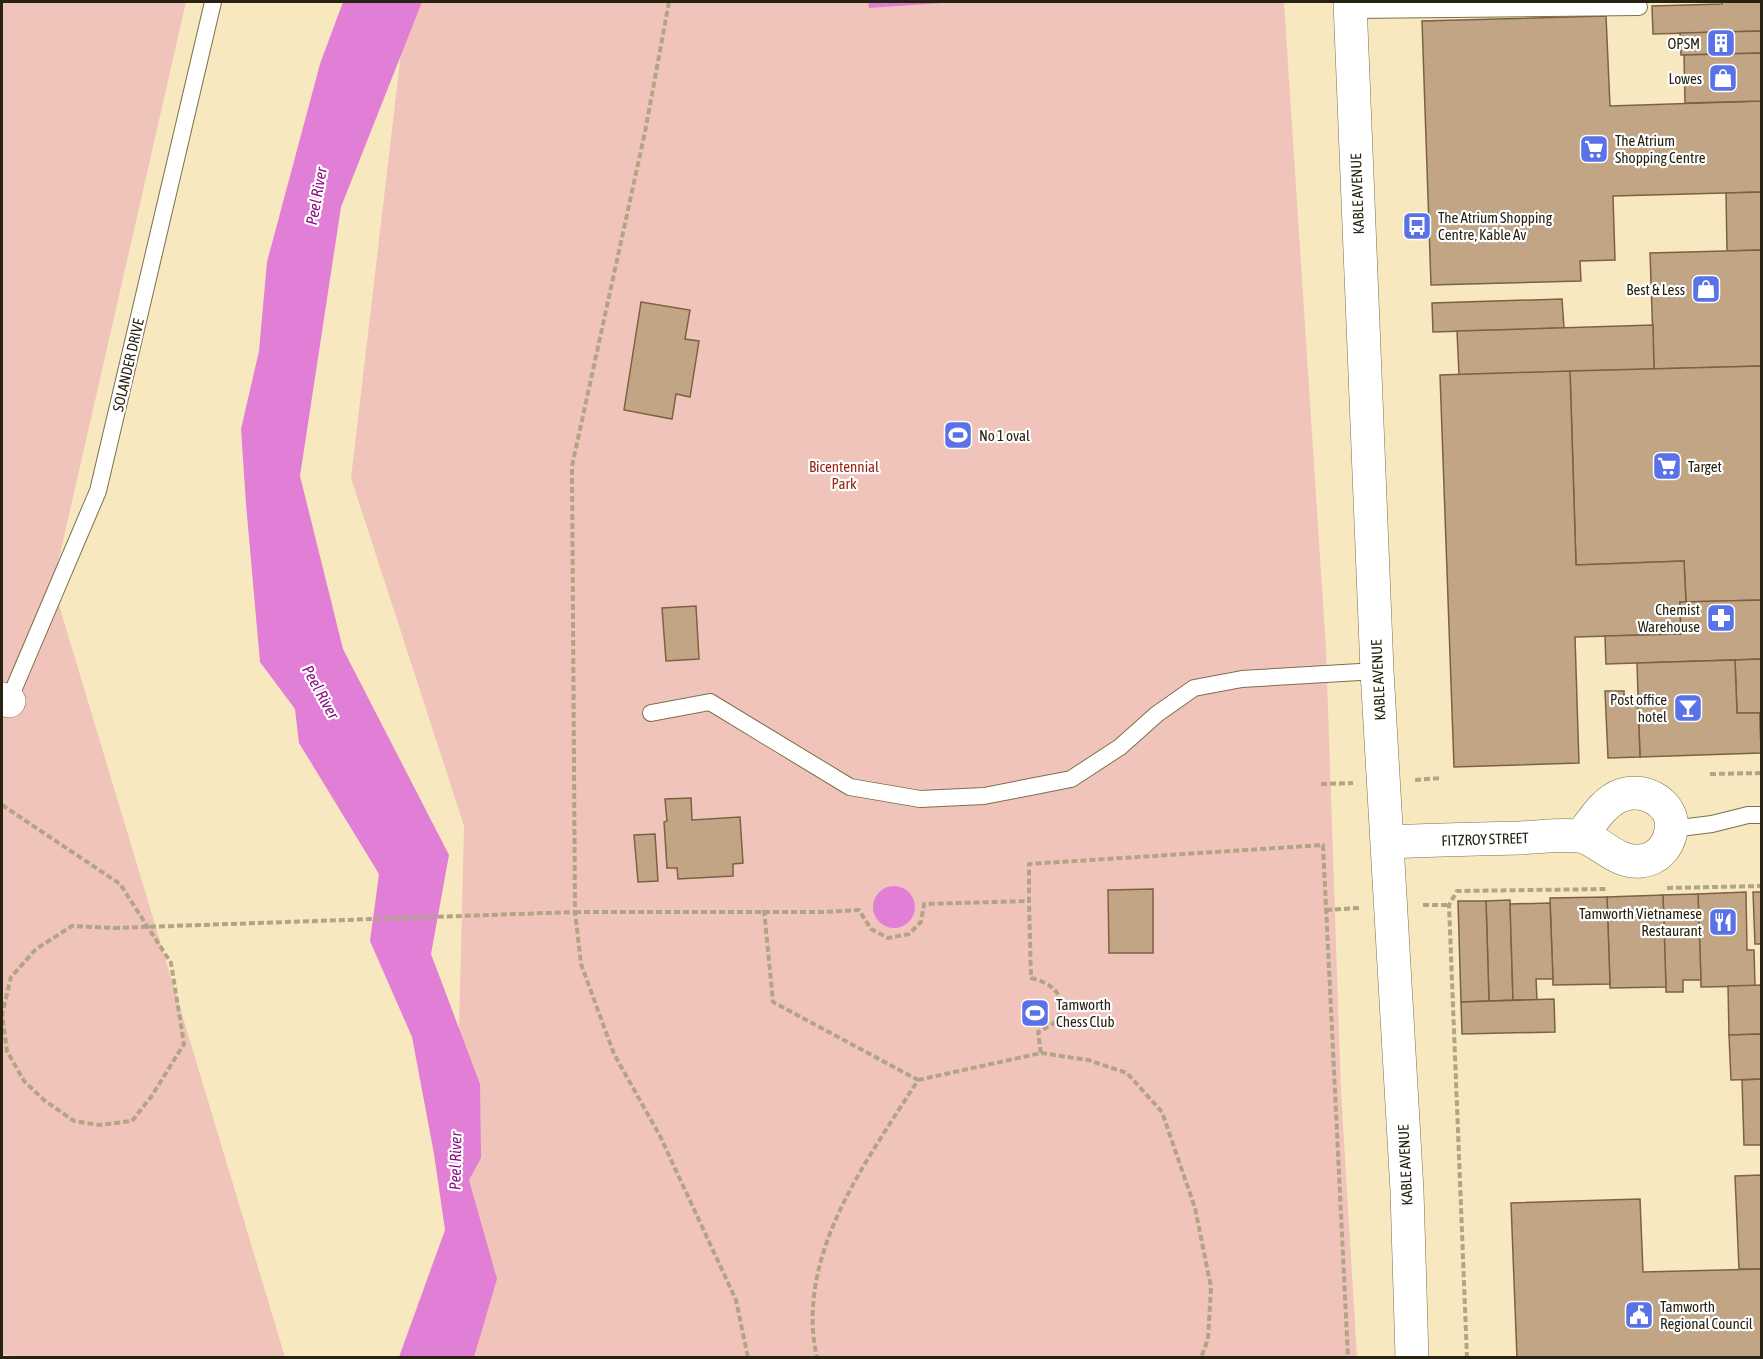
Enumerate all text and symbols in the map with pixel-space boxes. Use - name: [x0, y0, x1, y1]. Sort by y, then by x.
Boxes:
- building icon: OPSM: [1705, 27, 1737, 59]
- place label: OPSM: [1668, 35, 1700, 52]
- shop icon: Lowes: [1707, 62, 1739, 94]
- place label: Lowes: [1668, 70, 1702, 87]
- place label: The Atrium Shopping Centre: [1615, 132, 1706, 166]
- supermarket icon: The Atrium Shopping Centre: [1578, 133, 1610, 165]
- street label: KABLE AVENUE: [1347, 153, 1367, 235]
- water label: Peel River: [302, 164, 330, 226]
- place label: The Atrium Shopping Centre, Kable Av: [1438, 209, 1553, 243]
- bus stop icon: The Atrium Shopping Centre, Kable Av: [1401, 210, 1433, 242]
- shop icon: Best & Less: [1690, 273, 1722, 305]
- place label: Best & Less: [1626, 281, 1685, 298]
- street label: SOLANDER DRIVE: [109, 316, 147, 413]
- sports icon: No 1 oval: [942, 419, 974, 451]
- place label: No 1 oval: [979, 427, 1030, 444]
- supermarket icon: Target: [1651, 450, 1683, 482]
- park label: Bicentennial Park: [809, 458, 879, 492]
- place label: Target: [1688, 458, 1722, 475]
- place label: Chemist Warehouse: [1638, 601, 1700, 635]
- pharmacy icon: Chemist Warehouse: [1705, 602, 1737, 634]
- street label: KABLE AVENUE: [1367, 639, 1389, 721]
- water label: Peel River: [299, 662, 344, 723]
- place label: Post office hotel: [1610, 691, 1667, 725]
- bar icon: Post office hotel: [1672, 692, 1704, 724]
- street label: FITZROY STREET: [1441, 829, 1529, 849]
- place label: Tamworth Vietnamese Restaurant: [1579, 905, 1702, 939]
- restaurant icon: Tamworth Vietnamese Restaurant: [1707, 906, 1739, 938]
- place label: Tamworth Chess Club: [1056, 996, 1115, 1030]
- sports icon: Tamworth Chess Club: [1019, 997, 1051, 1029]
- street label: KABLE AVENUE: [1394, 1124, 1416, 1206]
- water label: Peel River: [445, 1130, 465, 1190]
- place label: Tamworth Regional Council: [1660, 1298, 1753, 1332]
- public building icon: Tamworth Regional Council: [1623, 1299, 1655, 1331]

